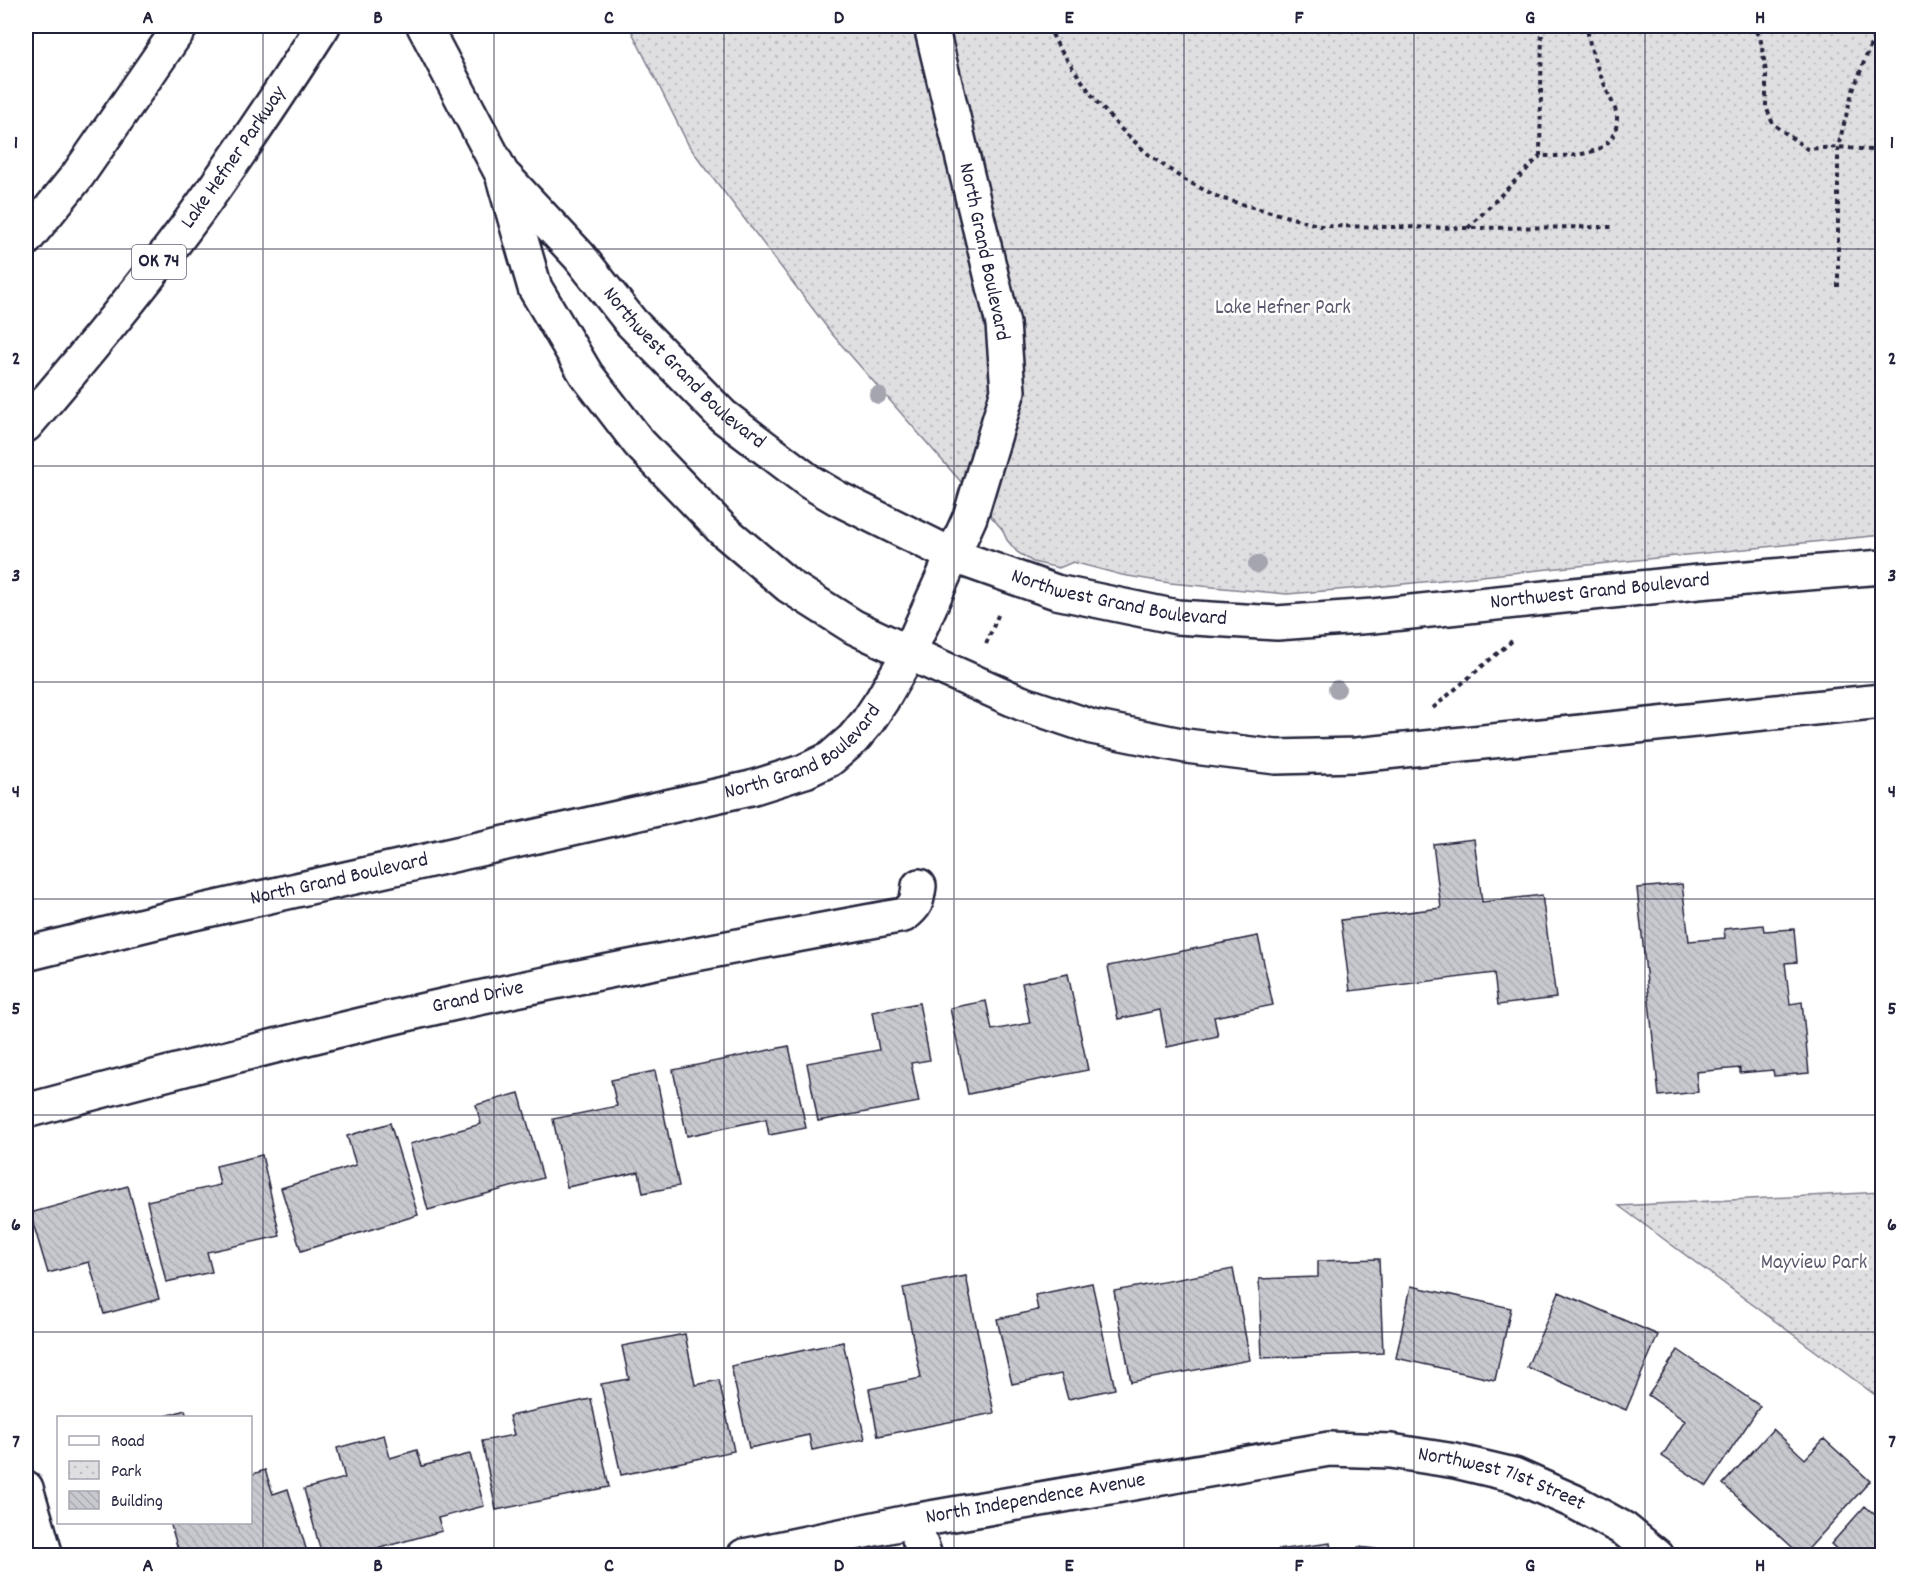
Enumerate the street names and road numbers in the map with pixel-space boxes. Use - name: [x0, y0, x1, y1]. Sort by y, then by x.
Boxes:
- street label: Lake Hefner Parkway: [174, 80, 295, 236]
- street label: North Grand Boulevard: [949, 160, 1017, 344]
- road number: OK 74: [132, 245, 186, 279]
- street label: Northwest Grand Boulevard: [594, 281, 771, 458]
- street label: Northwest Grand Boulevard: [1007, 562, 1228, 635]
- street label: Northwest Grand Boulevard: [1489, 566, 1711, 619]
- street label: North Grand Boulevard: [722, 699, 890, 808]
- street label: North Grand Boulevard: [248, 846, 431, 915]
- street label: Grand Drive: [429, 974, 527, 1023]
- street label: Northwest 71st Street: [1415, 1440, 1590, 1520]
- street label: North Independence Avenue: [923, 1466, 1148, 1534]

